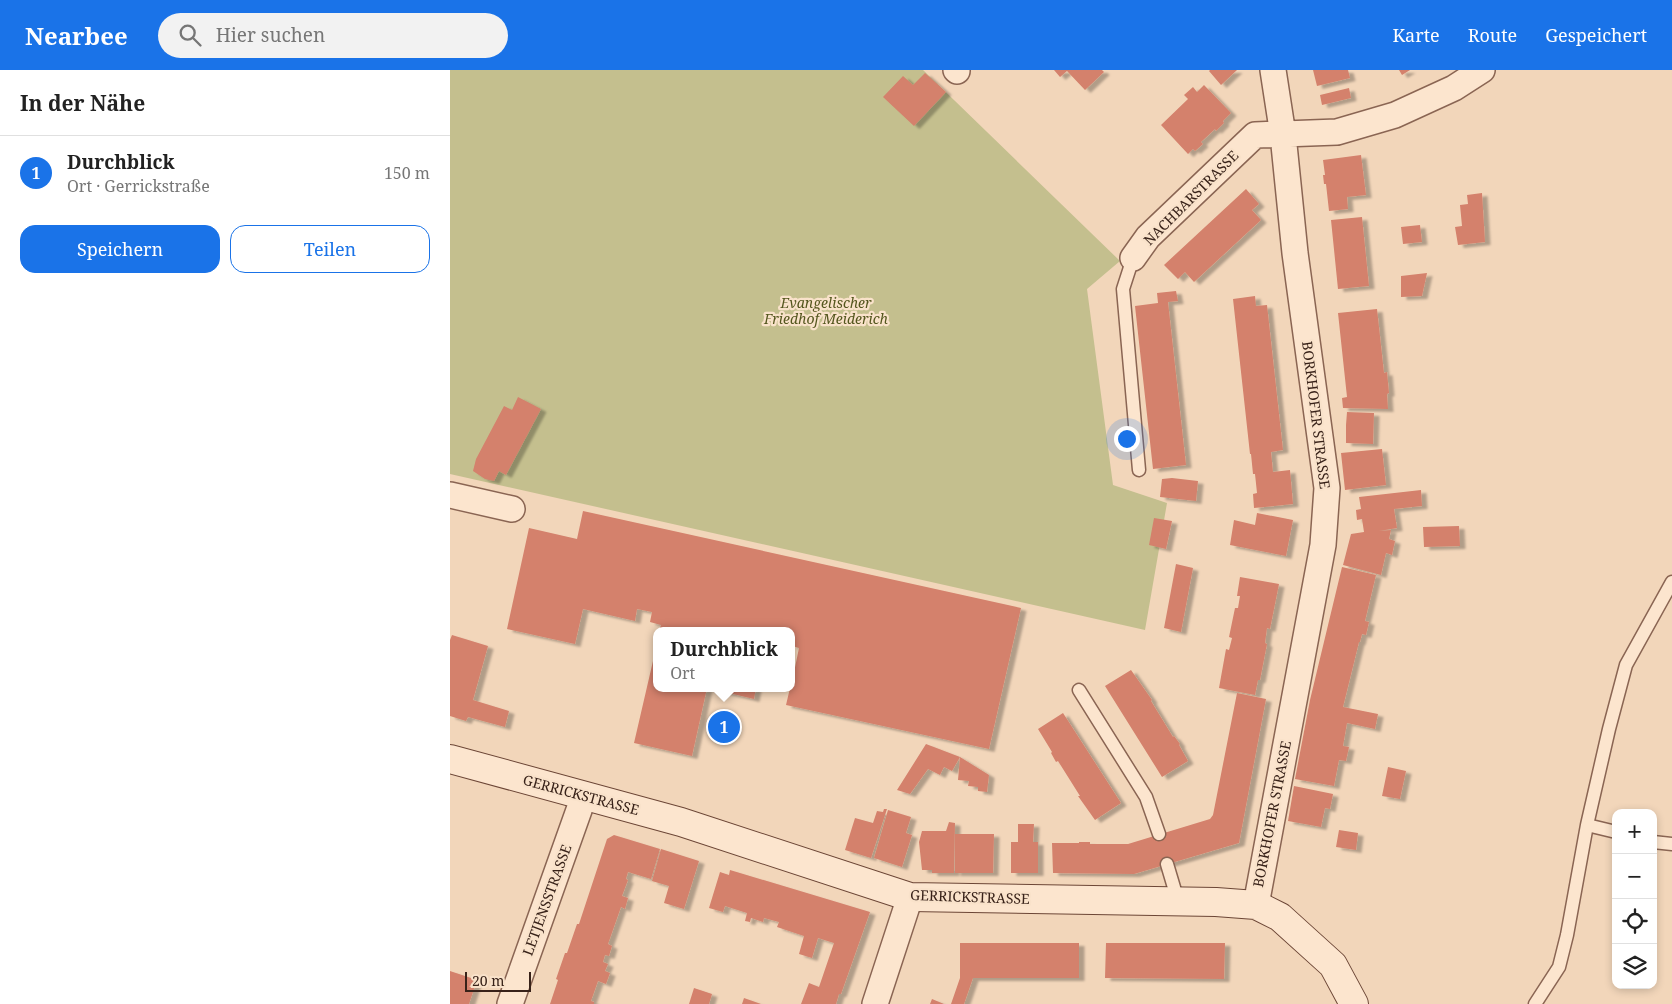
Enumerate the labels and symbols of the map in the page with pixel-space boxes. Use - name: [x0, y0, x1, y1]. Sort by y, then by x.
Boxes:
- street label: NACHBARSTRASSE: [1139, 146, 1242, 249]
- park label: Evangelischer Friedhof Meiderich: [763, 293, 889, 328]
- street label: BORKHOFER STRASSE: [1298, 340, 1335, 490]
- your location: [1114, 426, 1140, 452]
- pin: 1: [708, 708, 740, 746]
- street label: BORKHOFER STRASSE: [1248, 739, 1295, 889]
- street label: GERRICKSTRASSE: [521, 770, 642, 819]
- street label: LETJENSSTRASSE: [518, 841, 576, 958]
- street label: GERRICKSTRASSE: [910, 885, 1030, 908]
- scale bar: [465, 969, 531, 992]

